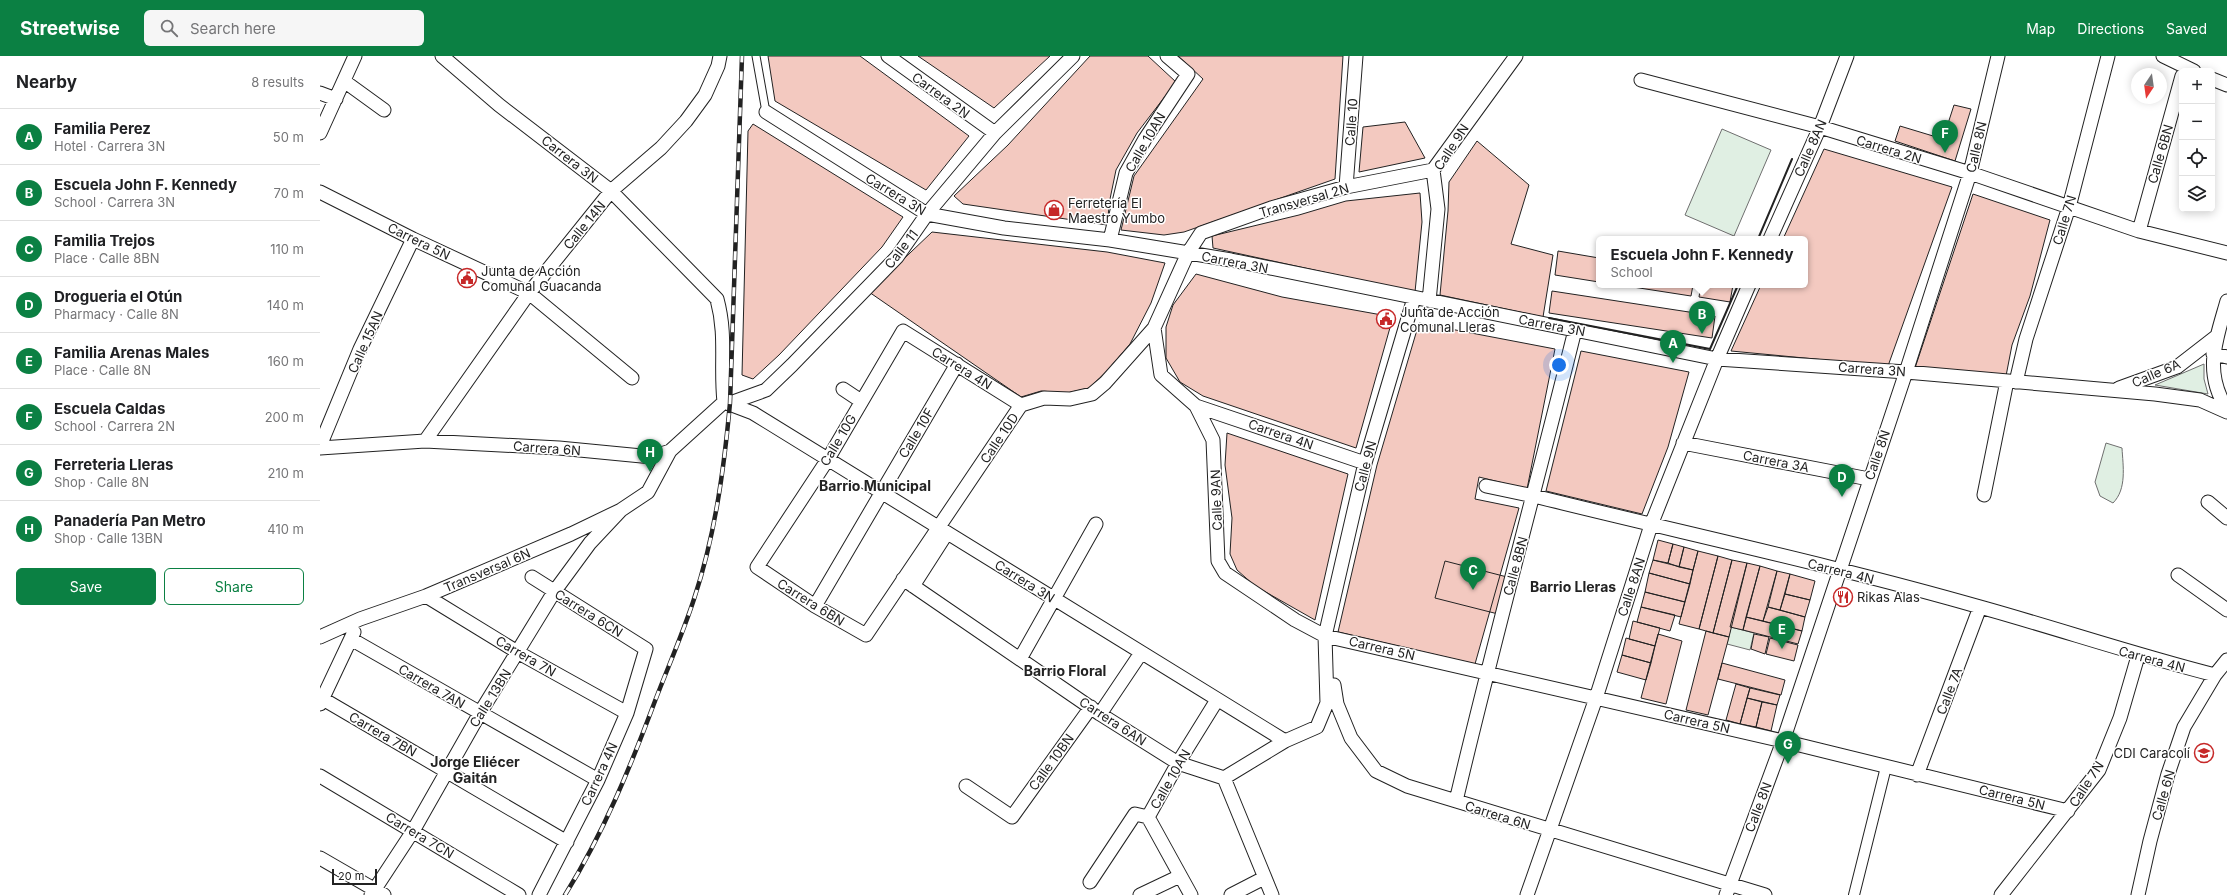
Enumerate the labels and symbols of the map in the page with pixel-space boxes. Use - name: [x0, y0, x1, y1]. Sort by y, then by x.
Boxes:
- north arrow: [2131, 68, 2167, 104]
- street label: Carrera 2N: [909, 69, 973, 121]
- street label: Calle 10: [1341, 98, 1361, 146]
- street label: Calle 10AN: [1121, 109, 1169, 175]
- street label: Calle 8AN: [1790, 117, 1830, 179]
- pin: F: [1932, 120, 1958, 153]
- street label: Calle 8N: [1962, 120, 1990, 174]
- street label: Calle 9N: [1430, 121, 1472, 173]
- street label: Calle 6BN: [2144, 123, 2176, 185]
- street label: Carrera 2N: [1854, 131, 1924, 167]
- street label: Carrera 3N: [538, 132, 602, 186]
- street label: Carrera 3N: [863, 170, 929, 218]
- street label: Transversal 2N: [1257, 180, 1351, 220]
- street label: Calle 7N: [2049, 193, 2079, 247]
- place label: Ferretería El Maestro Yumbo: [1068, 195, 1165, 226]
- street label: Calle 14N: [560, 198, 608, 252]
- shop icon: Ferretería El Maestro Yumbo: [1043, 199, 1065, 221]
- street label: Carrera 5N: [385, 219, 453, 263]
- street label: Calle 11: [881, 226, 921, 272]
- street label: Carrera 3N: [1200, 248, 1270, 276]
- place label: Junta de Acción Comunal Guacanda: [481, 263, 602, 294]
- public building icon: Junta de Acción Comunal Guacanda: [456, 267, 478, 289]
- pin: B: [1689, 301, 1715, 334]
- place label: Junta de Acción Comunal Lleras: [1400, 304, 1500, 335]
- street label: Calle 15AN: [344, 308, 386, 376]
- public building icon: Junta de Acción Comunal Lleras: [1375, 308, 1397, 330]
- street label: Carrera 3N: [1517, 311, 1587, 339]
- pin: A: [1660, 330, 1686, 363]
- street label: Carrera 4N: [929, 343, 995, 393]
- your location: [1549, 355, 1569, 375]
- street label: Calle 6A: [2129, 356, 2183, 390]
- street label: Carrera 3N: [1838, 359, 1906, 379]
- street label: Calle 10F: [895, 405, 937, 461]
- street label: Calle 10D: [976, 410, 1022, 466]
- street label: Calle 10G: [816, 411, 860, 469]
- street label: Carrera 4N: [1246, 415, 1316, 453]
- street label: Calle 8N: [1861, 428, 1893, 482]
- street label: Carrera 6N: [513, 438, 581, 458]
- pin: H: [637, 439, 663, 472]
- street label: Calle 9N: [1351, 439, 1379, 493]
- street label: Carrera 3A: [1742, 447, 1810, 475]
- pin: D: [1829, 464, 1855, 497]
- street label: Calle 9AN: [1207, 469, 1225, 531]
- district label: Barrio Municipal: [819, 477, 931, 494]
- street label: Calle 8BN: [1499, 535, 1531, 597]
- street label: Transversal 6N: [441, 545, 533, 595]
- street label: Calle 8AN: [1614, 555, 1648, 619]
- street label: Carrera 4N: [1806, 555, 1876, 587]
- street label: Carrera 3N: [992, 556, 1058, 606]
- pin: C: [1460, 557, 1486, 590]
- street label: Carrera 6BN: [774, 575, 848, 629]
- district label: Barrio Lleras: [1530, 578, 1616, 595]
- street label: Carrera 6CN: [552, 586, 626, 640]
- restaurant icon: Rikas Alas: [1832, 586, 1854, 608]
- place label: Rikas Alas: [1857, 589, 1920, 605]
- pin: E: [1769, 616, 1795, 649]
- street label: Carrera 7N: [493, 632, 559, 680]
- street label: Carrera 5N: [1347, 633, 1417, 663]
- street label: Carrera 4N: [2117, 642, 2187, 676]
- street label: Carrera 7AN: [396, 660, 468, 712]
- district label: Barrio Floral: [1024, 662, 1106, 679]
- street label: Calle 7A: [1933, 665, 1965, 717]
- street label: Calle 13BN: [466, 666, 514, 730]
- street label: Carrera 6AN: [1076, 693, 1150, 749]
- street label: Carrera 5N: [1662, 706, 1732, 736]
- street label: Carrera 7BN: [346, 708, 420, 760]
- street label: Calle 10BN: [1025, 731, 1077, 793]
- pin: G: [1775, 731, 1801, 764]
- street label: Carrera 4N: [577, 740, 621, 808]
- school or university icon: CDI Caracolí: [2193, 742, 2215, 764]
- place label: CDI Caracolí: [2113, 745, 2191, 761]
- street label: Calle 10AN: [1146, 746, 1194, 812]
- district label: Jorge Eliécer Gaitán: [430, 753, 520, 786]
- street label: Calle 7N: [2065, 758, 2107, 810]
- street label: Calle 6N: [2148, 768, 2178, 822]
- street label: Calle 8N: [1741, 780, 1775, 834]
- street label: Carrera 5N: [1977, 781, 2047, 813]
- street label: Carrera 6N: [1463, 797, 1533, 833]
- street label: Carrera 7CN: [383, 808, 457, 862]
- scale bar: [332, 867, 377, 886]

